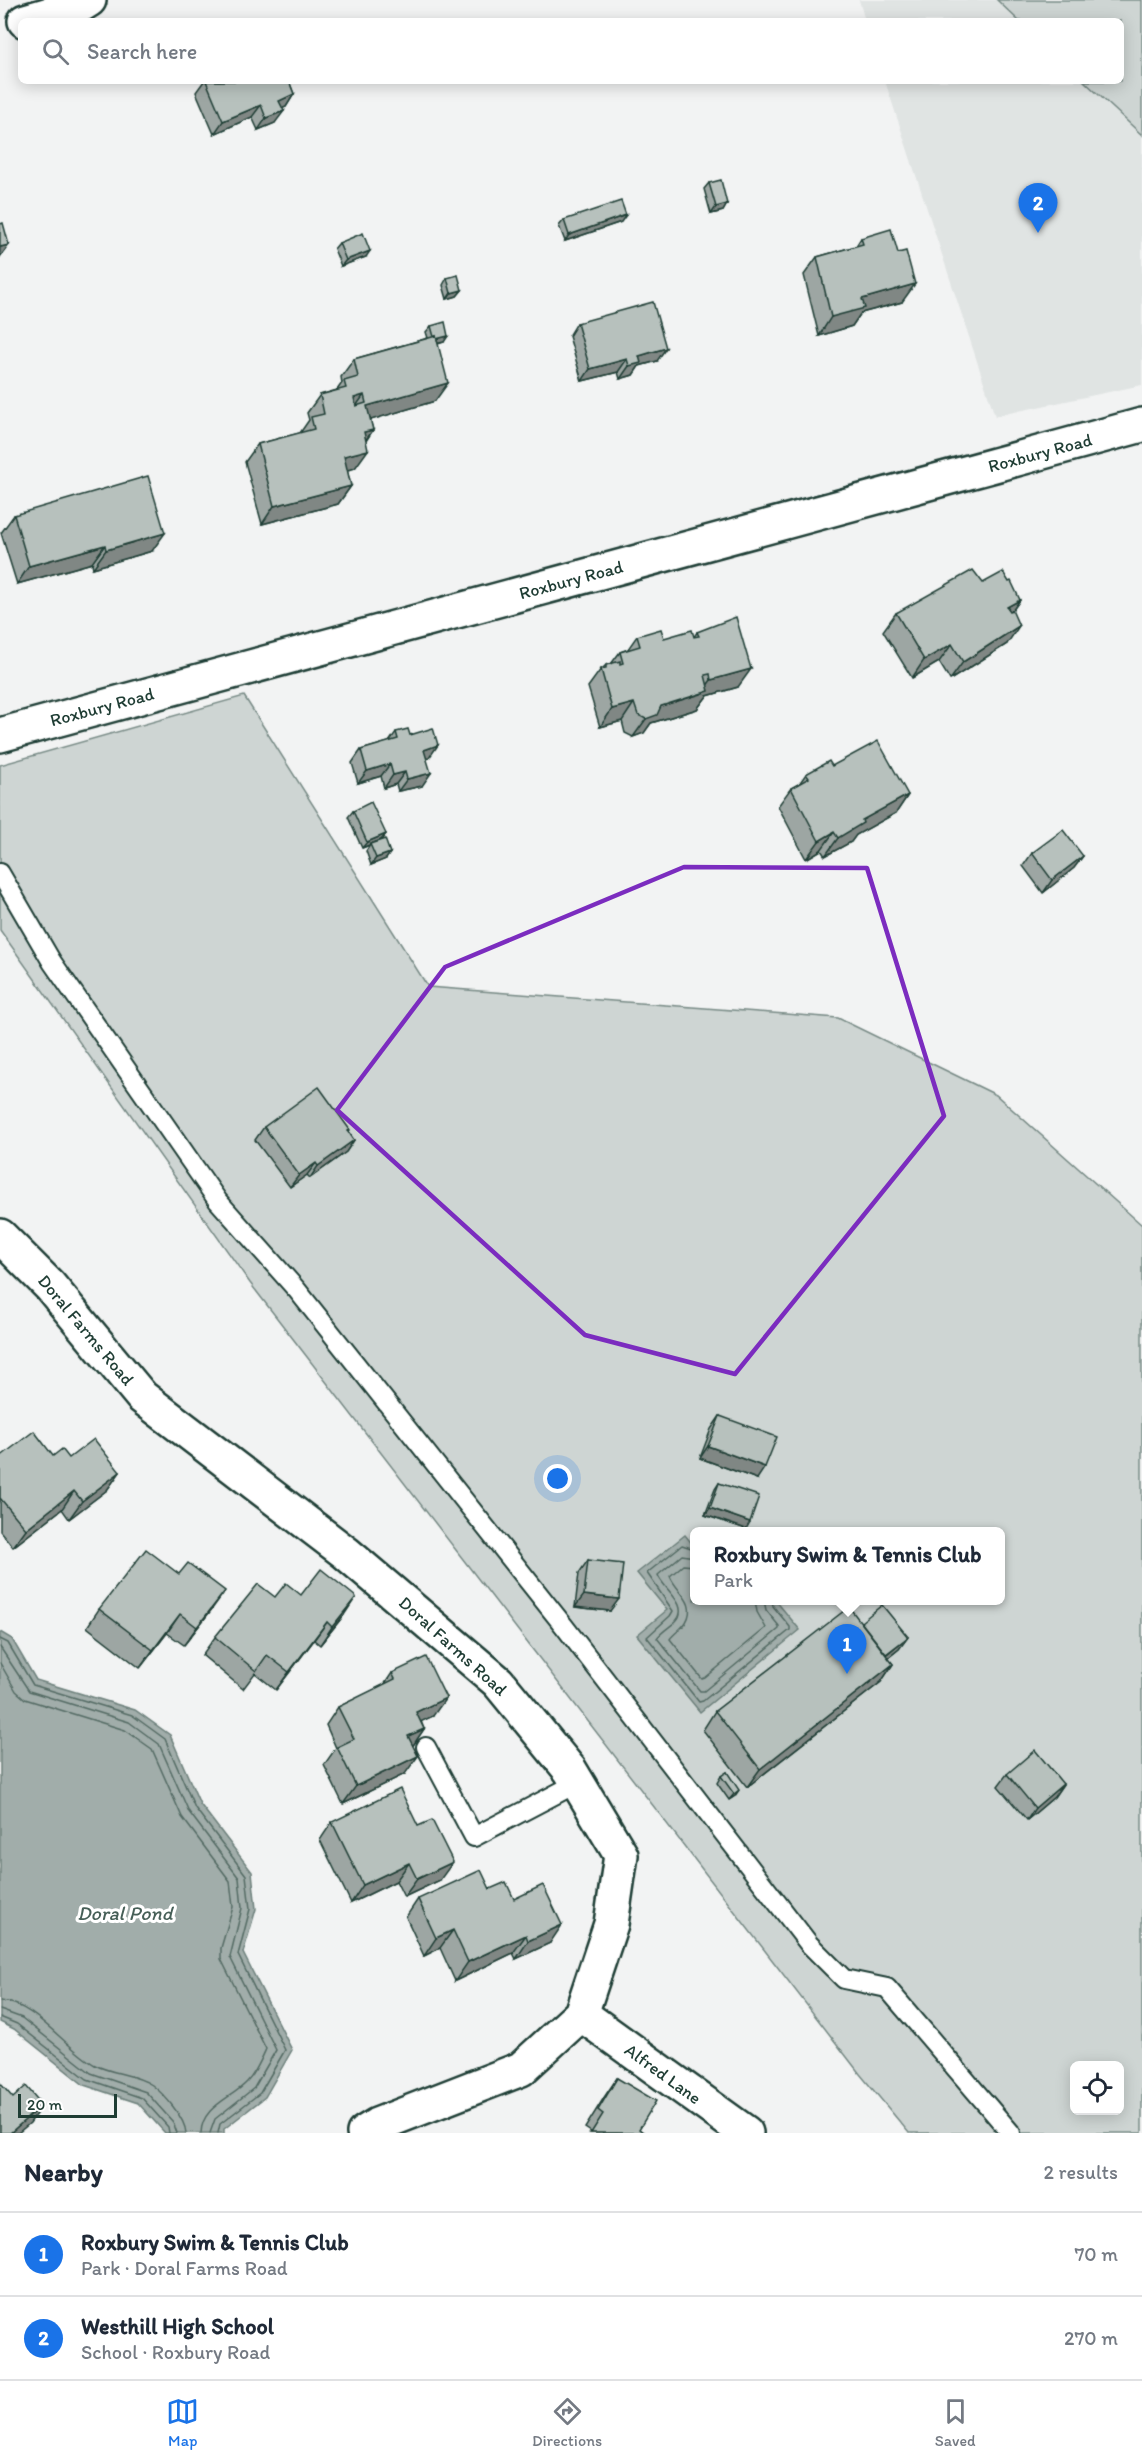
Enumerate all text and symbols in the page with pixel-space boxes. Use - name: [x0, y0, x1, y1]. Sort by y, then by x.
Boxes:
- search box: [18, 18, 1124, 84]
- icon: search: [39, 35, 72, 68]
- text: Search here: [87, 38, 197, 65]
- pin: 2: [1018, 184, 1058, 233]
- street label: Roxbury Road: [986, 428, 1095, 477]
- street label: Roxbury Road: [517, 555, 626, 604]
- street label: Roxbury Road: [48, 682, 157, 731]
- street label: Doral Farms Road: [33, 1270, 139, 1390]
- your location: [543, 1464, 572, 1493]
- popup: [690, 1527, 1005, 1605]
- text: Roxbury Swim & Tennis Club: [714, 1541, 981, 1568]
- text: Park: [714, 1568, 753, 1592]
- street label: Doral Farms Road: [394, 1592, 512, 1701]
- pin: 1: [828, 1624, 866, 1674]
- water label: Doral Pond: [77, 1901, 175, 1925]
- street label: Alfred Lane: [620, 2039, 706, 2109]
- map controls: [1070, 2061, 1124, 2115]
- button: locate: [1070, 2061, 1124, 2115]
- scale bar: [18, 2091, 117, 2118]
- text: 20 m: [27, 2095, 62, 2114]
- text: Nearby: [24, 2156, 103, 2188]
- text: 2 results: [1044, 2160, 1118, 2184]
- text: Roxbury Swim & Tennis Club: [81, 2229, 349, 2256]
- text: 1: [39, 2242, 48, 2266]
- text: 70 m: [1074, 2242, 1118, 2266]
- text: Park · Doral Farms Road: [81, 2256, 288, 2280]
- text: Westhill High School: [81, 2313, 274, 2340]
- text: 2: [38, 2326, 49, 2350]
- text: 270 m: [1064, 2326, 1118, 2350]
- text: School · Roxbury Road: [81, 2340, 270, 2364]
- tab: Map: [166, 2395, 199, 2450]
- tab: Directions: [532, 2395, 602, 2450]
- tab: Saved: [935, 2395, 976, 2450]

